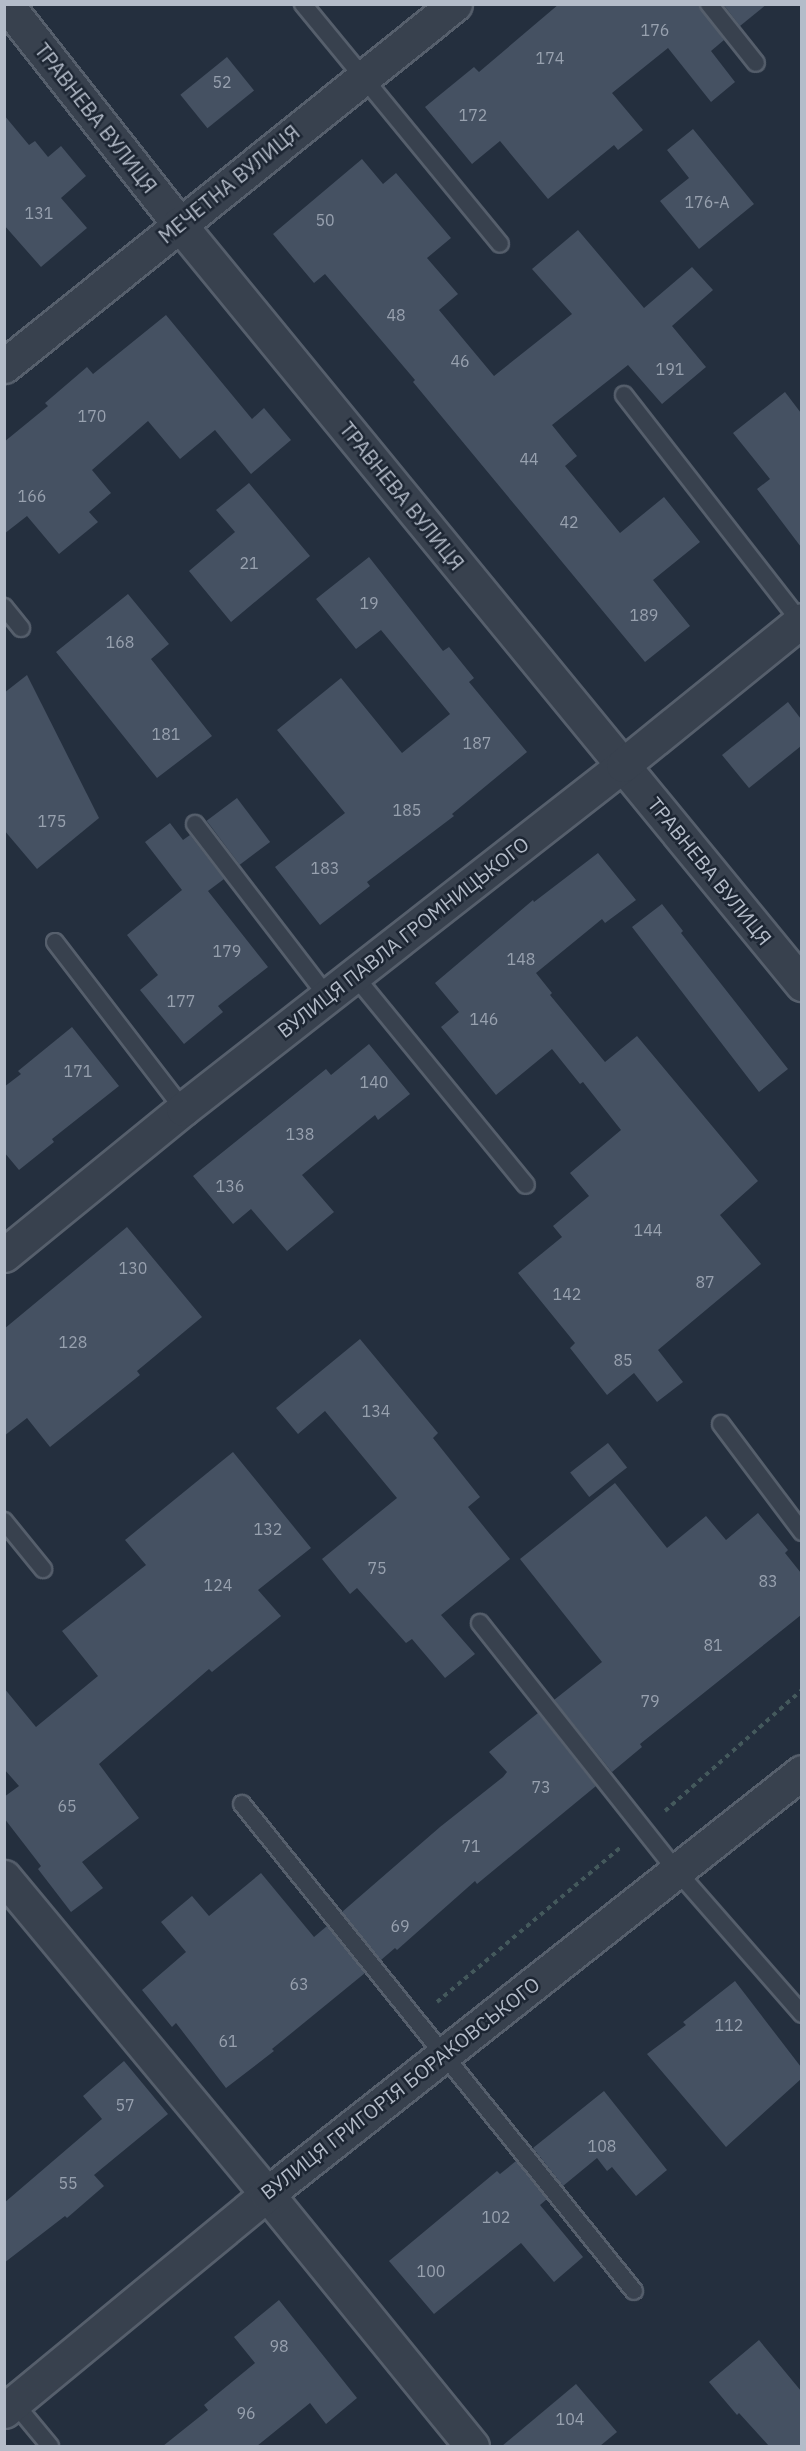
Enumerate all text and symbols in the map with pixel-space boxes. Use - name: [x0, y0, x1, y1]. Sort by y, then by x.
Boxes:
- house number: 176: [641, 20, 669, 40]
- street label: ТРАВНЕВА ВУЛИЦЯ: [30, 38, 162, 198]
- house number: 174: [536, 48, 564, 68]
- house number: 52: [212, 72, 232, 92]
- house number: 172: [459, 105, 487, 125]
- street label: МЕЧЕТНА ВУЛИЦЯ: [154, 120, 304, 248]
- house number: 176-А: [684, 192, 730, 212]
- house number: 131: [25, 203, 53, 223]
- house number: 50: [315, 210, 335, 230]
- house number: 48: [386, 305, 406, 325]
- house number: 46: [450, 351, 470, 371]
- house number: 191: [656, 359, 684, 379]
- house number: 170: [78, 406, 106, 426]
- street label: ТРАВНЕВА ВУЛИЦЯ: [335, 417, 469, 575]
- house number: 44: [519, 449, 539, 469]
- house number: 166: [18, 486, 46, 506]
- house number: 42: [559, 512, 579, 532]
- house number: 21: [239, 553, 259, 573]
- house number: 19: [359, 593, 379, 613]
- house number: 189: [630, 605, 658, 625]
- house number: 168: [106, 632, 134, 652]
- house number: 181: [152, 724, 180, 744]
- house number: 187: [463, 733, 491, 753]
- street label: ТРАВНЕВА ВУЛИЦЯ: [643, 792, 777, 950]
- house number: 185: [393, 800, 421, 820]
- house number: 175: [38, 811, 66, 831]
- street label: ВУЛИЦЯ ПАВЛА ГРОМНИЦЬКОГО: [272, 831, 534, 1043]
- house number: 183: [311, 858, 339, 878]
- house number: 179: [213, 941, 241, 961]
- house number: 148: [507, 949, 535, 969]
- house number: 177: [167, 991, 195, 1011]
- house number: 146: [470, 1009, 498, 1029]
- house number: 171: [64, 1061, 92, 1081]
- house number: 140: [360, 1072, 388, 1092]
- house number: 138: [286, 1124, 314, 1144]
- house number: 136: [216, 1176, 244, 1196]
- house number: 144: [634, 1220, 662, 1240]
- house number: 130: [119, 1258, 147, 1278]
- house number: 87: [695, 1272, 715, 1292]
- house number: 142: [553, 1284, 581, 1304]
- house number: 128: [59, 1332, 87, 1352]
- house number: 85: [613, 1350, 633, 1370]
- house number: 134: [362, 1401, 390, 1421]
- house number: 132: [254, 1519, 282, 1539]
- house number: 75: [367, 1558, 387, 1578]
- house number: 83: [758, 1571, 778, 1591]
- house number: 124: [204, 1575, 232, 1595]
- house number: 81: [703, 1635, 723, 1655]
- house number: 79: [640, 1691, 660, 1711]
- house number: 73: [531, 1777, 551, 1797]
- house number: 65: [57, 1796, 77, 1816]
- house number: 71: [461, 1836, 481, 1856]
- house number: 69: [390, 1916, 410, 1936]
- street label: ВУЛИЦЯ ГРИГОРІЯ БОРАКОВСЬКОГО: [256, 1972, 544, 2204]
- house number: 63: [289, 1974, 309, 1994]
- house number: 112: [715, 2015, 743, 2035]
- house number: 61: [218, 2031, 238, 2051]
- house number: 57: [115, 2095, 135, 2115]
- house number: 108: [588, 2136, 616, 2156]
- house number: 55: [58, 2173, 78, 2193]
- house number: 102: [482, 2207, 510, 2227]
- house number: 100: [417, 2261, 445, 2281]
- house number: 98: [269, 2336, 289, 2356]
- house number: 96: [236, 2403, 256, 2423]
- house number: 104: [556, 2409, 584, 2429]

